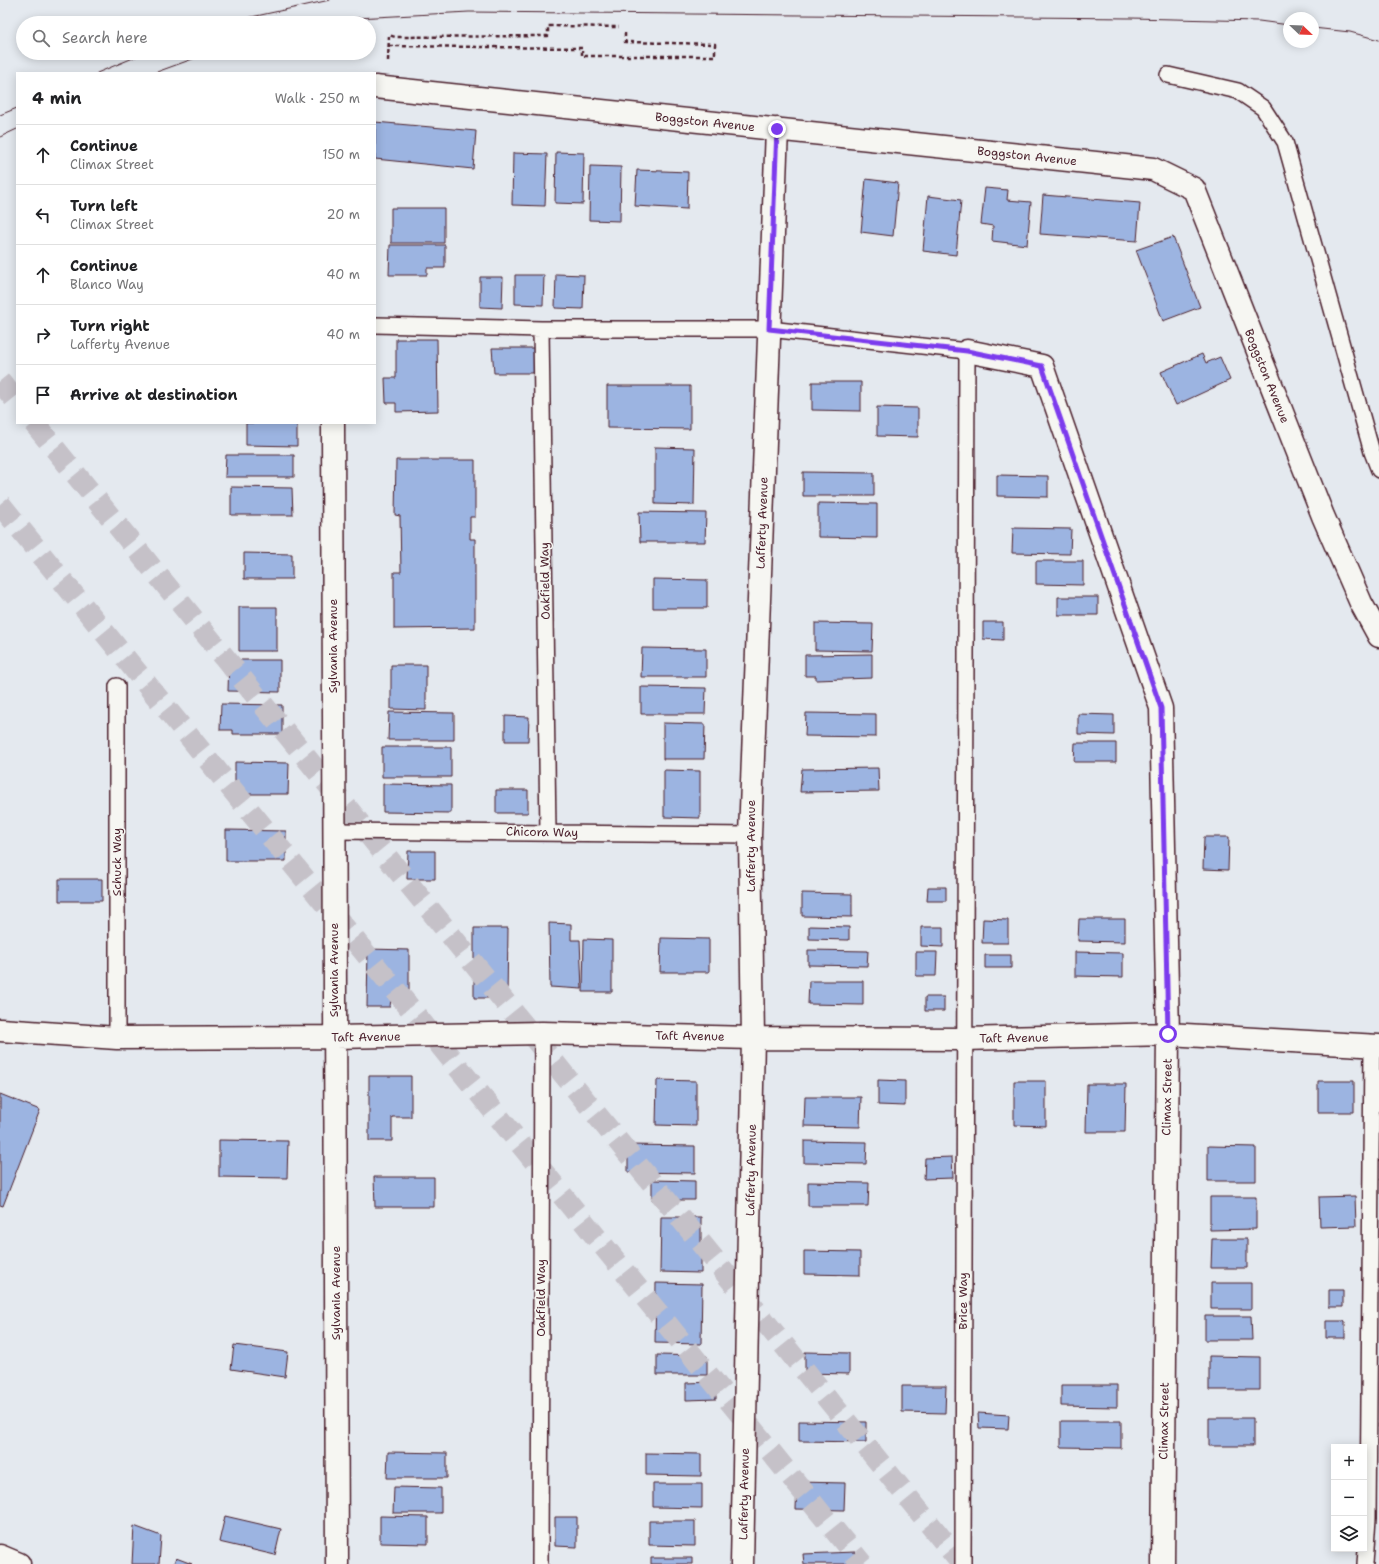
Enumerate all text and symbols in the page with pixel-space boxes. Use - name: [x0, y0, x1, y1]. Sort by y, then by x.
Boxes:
- north arrow: [1283, 12, 1319, 48]
- search box: [16, 16, 376, 60]
- icon: search: [30, 27, 52, 49]
- text: Search here: [62, 28, 148, 48]
- text: 4 min: [32, 87, 82, 109]
- text: Walk · 250 m: [275, 90, 360, 107]
- street label: Boggston Avenue: [654, 109, 756, 135]
- route end: [768, 120, 786, 138]
- text: Continue: [70, 136, 138, 156]
- street label: Boggston Avenue: [976, 143, 1078, 169]
- icon: ahead: [32, 144, 54, 166]
- text: 150 m: [322, 146, 360, 163]
- text: Climax Street: [70, 156, 154, 173]
- text: Turn left: [70, 196, 138, 216]
- icon: left: [32, 204, 54, 226]
- text: 20 m: [327, 206, 360, 223]
- text: Climax Street: [70, 216, 154, 233]
- text: Continue: [70, 256, 138, 276]
- icon: ahead: [32, 264, 54, 286]
- text: 40 m: [326, 266, 360, 283]
- text: Blanco Way: [70, 276, 144, 293]
- text: Turn right: [70, 316, 150, 336]
- icon: right: [32, 324, 54, 346]
- text: 40 m: [326, 326, 360, 343]
- street label: Boggston Avenue: [1241, 326, 1293, 426]
- text: Lafferty Avenue: [70, 336, 170, 353]
- icon: arrive: [32, 384, 54, 406]
- text: Arrive at destination: [70, 385, 238, 405]
- street label: Lafferty Avenue: [752, 476, 772, 569]
- street label: Oakfield Way: [536, 542, 554, 620]
- street label: Sylvania Avenue: [325, 599, 341, 693]
- street label: Lafferty Avenue: [743, 800, 759, 892]
- street label: Chicora Way: [506, 823, 578, 841]
- street label: Schuck Way: [109, 828, 125, 896]
- street label: Sylvania Avenue: [326, 923, 342, 1017]
- route start: [1159, 1025, 1177, 1043]
- street label: Taft Avenue: [655, 1027, 725, 1045]
- street label: Taft Avenue: [331, 1028, 401, 1046]
- street label: Taft Avenue: [979, 1029, 1049, 1047]
- street label: Climax Street: [1158, 1058, 1176, 1136]
- street label: Lafferty Avenue: [742, 1123, 760, 1216]
- street label: Sylvania Avenue: [328, 1246, 344, 1340]
- street label: Oakfield Way: [533, 1259, 549, 1337]
- street label: Brice Way: [955, 1272, 971, 1330]
- street label: Climax Street: [1155, 1382, 1173, 1460]
- map controls: [1331, 1444, 1367, 1552]
- button: +: [1331, 1444, 1367, 1480]
- street label: Lafferty Avenue: [735, 1447, 753, 1540]
- button: −: [1331, 1480, 1367, 1516]
- button: layers: [1331, 1516, 1367, 1552]

